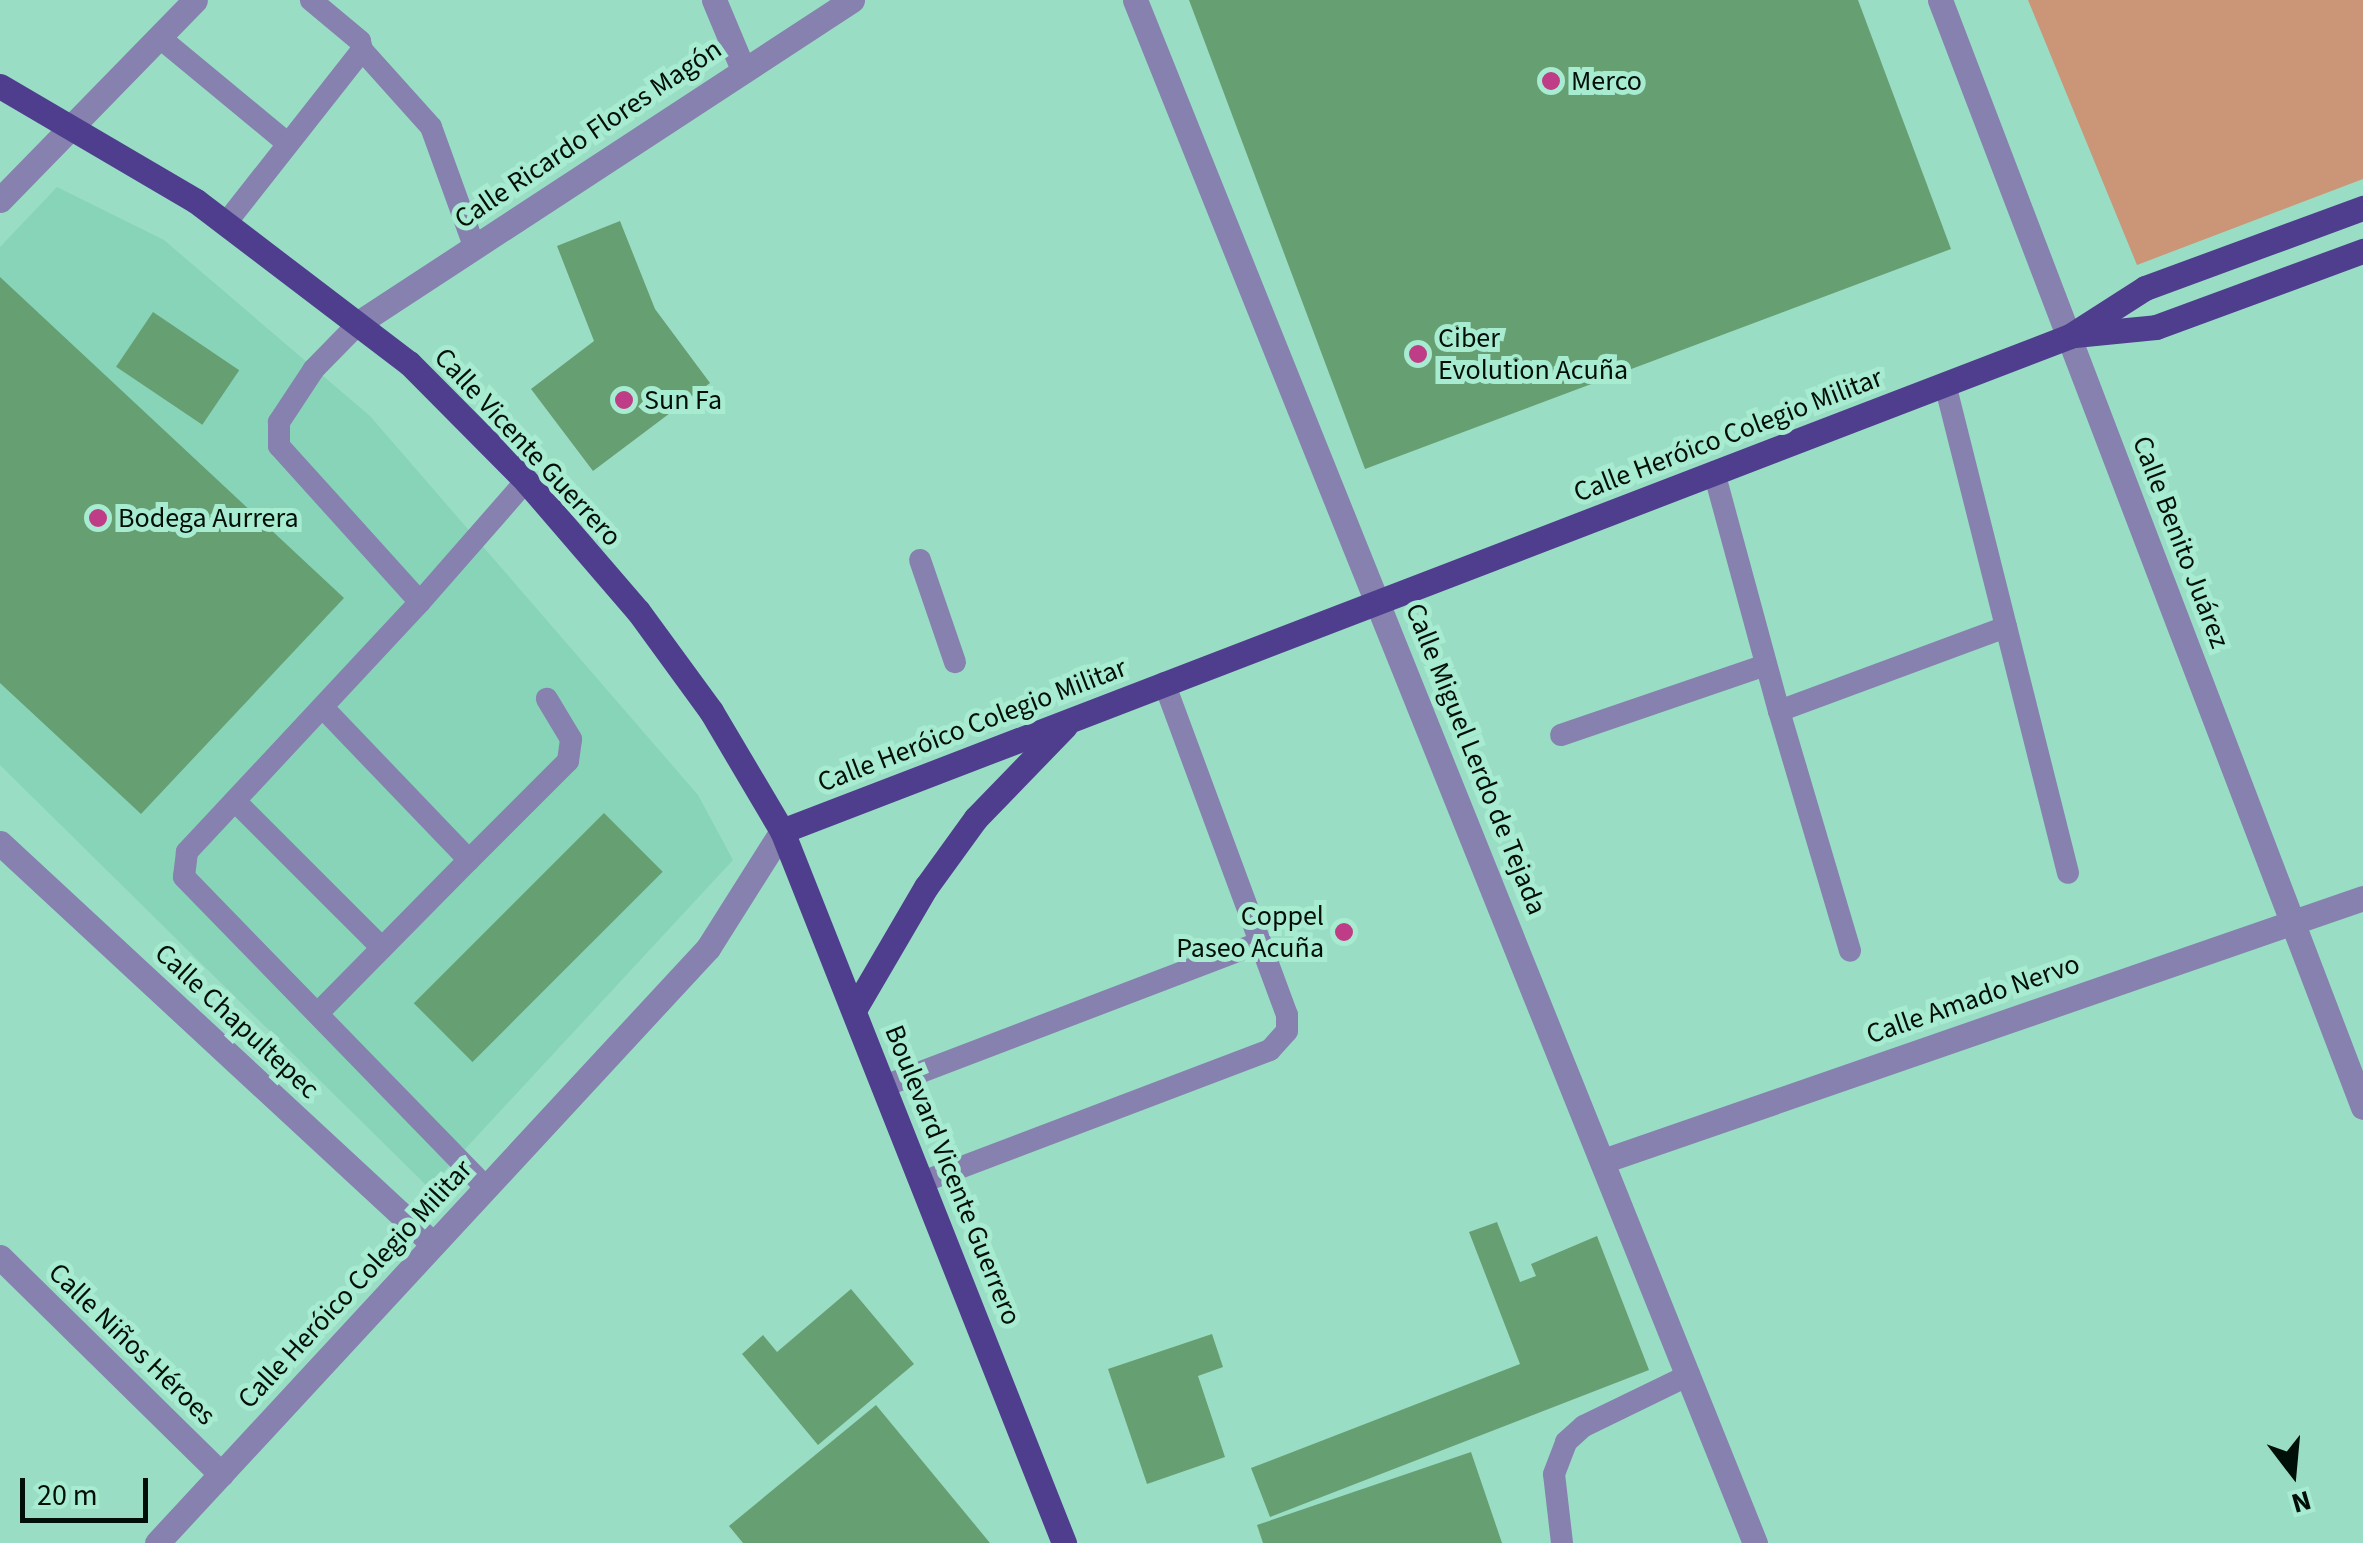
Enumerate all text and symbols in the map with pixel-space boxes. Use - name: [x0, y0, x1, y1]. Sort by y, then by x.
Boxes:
- street label: Calle Ricardo Flores Magón: [448, 32, 728, 236]
- place label: Merco: [1571, 64, 1642, 98]
- marker: Merco: [1540, 70, 1562, 92]
- place label: Ciber Evolution Acuña: [1438, 321, 1628, 387]
- street label: Calle Vicente Guerrero: [427, 341, 629, 553]
- marker: Ciber Evolution Acuña: [1407, 343, 1429, 365]
- street label: Calle Heróico Colegio Militar: [1569, 361, 1887, 509]
- place label: Sun Fa: [644, 383, 722, 417]
- marker: Sun Fa: [613, 389, 635, 411]
- street label: Calle Benito Juárez: [2125, 431, 2237, 653]
- place label: Bodega Aurrera: [118, 501, 299, 535]
- marker: Bodega Aurrera: [87, 507, 109, 529]
- street label: Calle Miguel Lerdo de Tejada: [1398, 598, 1554, 920]
- street label: Calle Heróico Colegio Militar: [813, 651, 1131, 799]
- place label: Coppel Paseo Acuña: [1176, 899, 1324, 965]
- marker: Coppel Paseo Acuña: [1333, 921, 1355, 943]
- street label: Calle Chapultepec: [148, 936, 326, 1106]
- street label: Calle Amado Nervo: [1862, 947, 2084, 1051]
- street label: Boulevard Vicente Guerrero: [877, 1020, 1029, 1330]
- street label: Calle Heróico Colegio Militar: [231, 1153, 479, 1415]
- street label: Calle Niños Héroes: [42, 1256, 222, 1432]
- north arrow: [2243, 1423, 2343, 1523]
- scale bar: [25, 1458, 152, 1520]
- text: 20 m: [37, 1474, 98, 1517]
- text: N: [2287, 1480, 2316, 1524]

